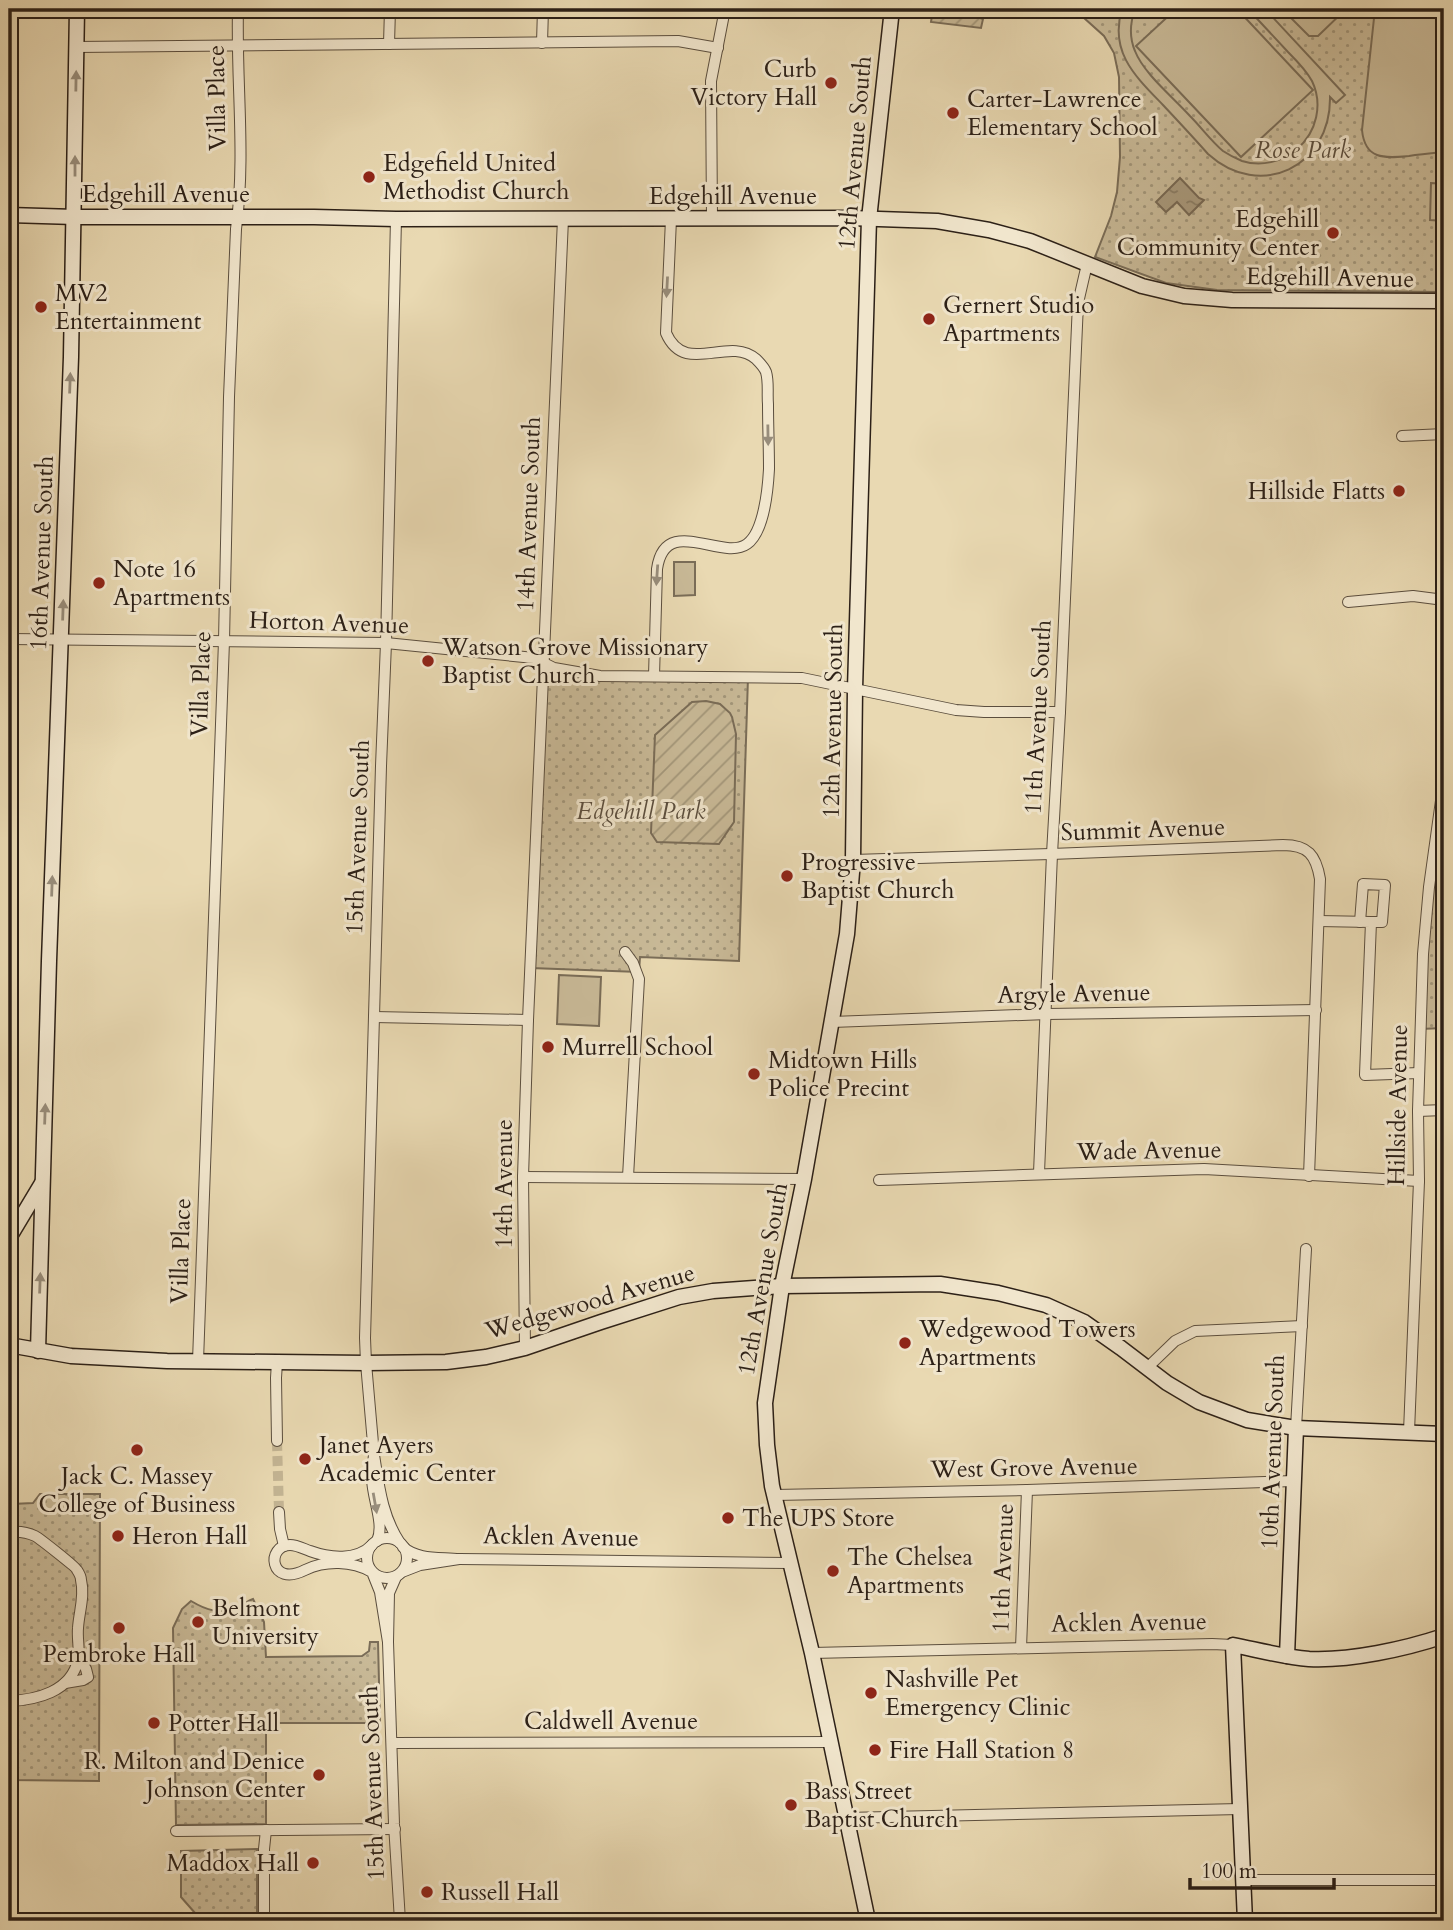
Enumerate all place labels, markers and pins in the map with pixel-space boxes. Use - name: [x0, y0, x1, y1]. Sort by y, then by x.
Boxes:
- place label: Curb Victory Hall: [691, 53, 817, 114]
- marker: Curb Victory Hall: [823, 75, 839, 91]
- place label: Carter-Lawrence Elementary School: [967, 83, 1158, 144]
- marker: Carter-Lawrence Elementary School: [945, 105, 961, 121]
- place label: Edgefield United Methodist Church: [383, 147, 569, 208]
- marker: Edgefield United Methodist Church: [361, 169, 377, 185]
- place label: Edgehill Community Center: [1117, 203, 1319, 264]
- marker: Edgehill Community Center: [1325, 225, 1341, 241]
- place label: MV2 Entertainment: [55, 277, 202, 338]
- place label: Gernert Studio Apartments: [943, 289, 1094, 350]
- marker: MV2 Entertainment: [33, 299, 49, 315]
- marker: Gernert Studio Apartments: [921, 311, 937, 327]
- place label: Hillside Flatts: [1248, 475, 1385, 508]
- marker: Hillside Flatts: [1391, 483, 1407, 499]
- place label: Note 16 Apartments: [113, 553, 230, 614]
- marker: Note 16 Apartments: [91, 575, 107, 591]
- place label: Watson Grove Missionary Baptist Church: [441, 631, 709, 692]
- marker: Watson Grove Missionary Baptist Church: [420, 653, 436, 669]
- place label: Progressive Baptist Church: [801, 846, 954, 907]
- marker: Progressive Baptist Church: [779, 868, 795, 884]
- place label: Murrell School: [562, 1031, 713, 1064]
- marker: Murrell School: [540, 1039, 556, 1055]
- place label: Midtown Hills Police Precint: [768, 1044, 917, 1105]
- marker: Midtown Hills Police Precint: [746, 1066, 762, 1082]
- place label: Wedgewood Towers Apartments: [918, 1313, 1135, 1374]
- marker: Wedgewood Towers Apartments: [897, 1335, 913, 1351]
- place label: Janet Ayers Academic Center: [316, 1429, 496, 1490]
- marker: Jack C. Massey College of Business: [129, 1442, 145, 1458]
- marker: Janet Ayers Academic Center: [297, 1451, 313, 1467]
- place label: Jack C. Massey College of Business: [39, 1460, 235, 1521]
- place label: The UPS Store: [742, 1502, 895, 1535]
- marker: The UPS Store: [720, 1510, 736, 1526]
- place label: Heron Hall: [132, 1520, 247, 1553]
- marker: Heron Hall: [110, 1528, 126, 1544]
- place label: The Chelsea Apartments: [847, 1541, 974, 1602]
- marker: The Chelsea Apartments: [825, 1563, 841, 1579]
- place label: Belmont University: [212, 1592, 319, 1653]
- marker: Belmont University: [190, 1614, 206, 1630]
- marker: Pembroke Hall: [111, 1620, 127, 1636]
- place label: Pembroke Hall: [43, 1638, 195, 1671]
- place label: Nashville Pet Emergency Clinic: [885, 1663, 1070, 1724]
- marker: Nashville Pet Emergency Clinic: [863, 1685, 879, 1701]
- place label: Potter Hall: [168, 1707, 279, 1740]
- marker: Potter Hall: [146, 1715, 162, 1731]
- place label: Fire Hall Station 8: [889, 1734, 1074, 1767]
- marker: Fire Hall Station 8: [867, 1742, 883, 1758]
- place label: R. Milton and Denice Johnson Center: [84, 1745, 305, 1806]
- marker: R. Milton and Denice Johnson Center: [311, 1767, 327, 1783]
- place label: Bass Street Baptist Church: [805, 1775, 958, 1836]
- marker: Bass Street Baptist Church: [783, 1797, 799, 1813]
- place label: Maddox Hall: [166, 1847, 299, 1880]
- marker: Maddox Hall: [305, 1855, 321, 1871]
- place label: Russell Hall: [441, 1876, 559, 1909]
- marker: Russell Hall: [419, 1884, 435, 1900]

